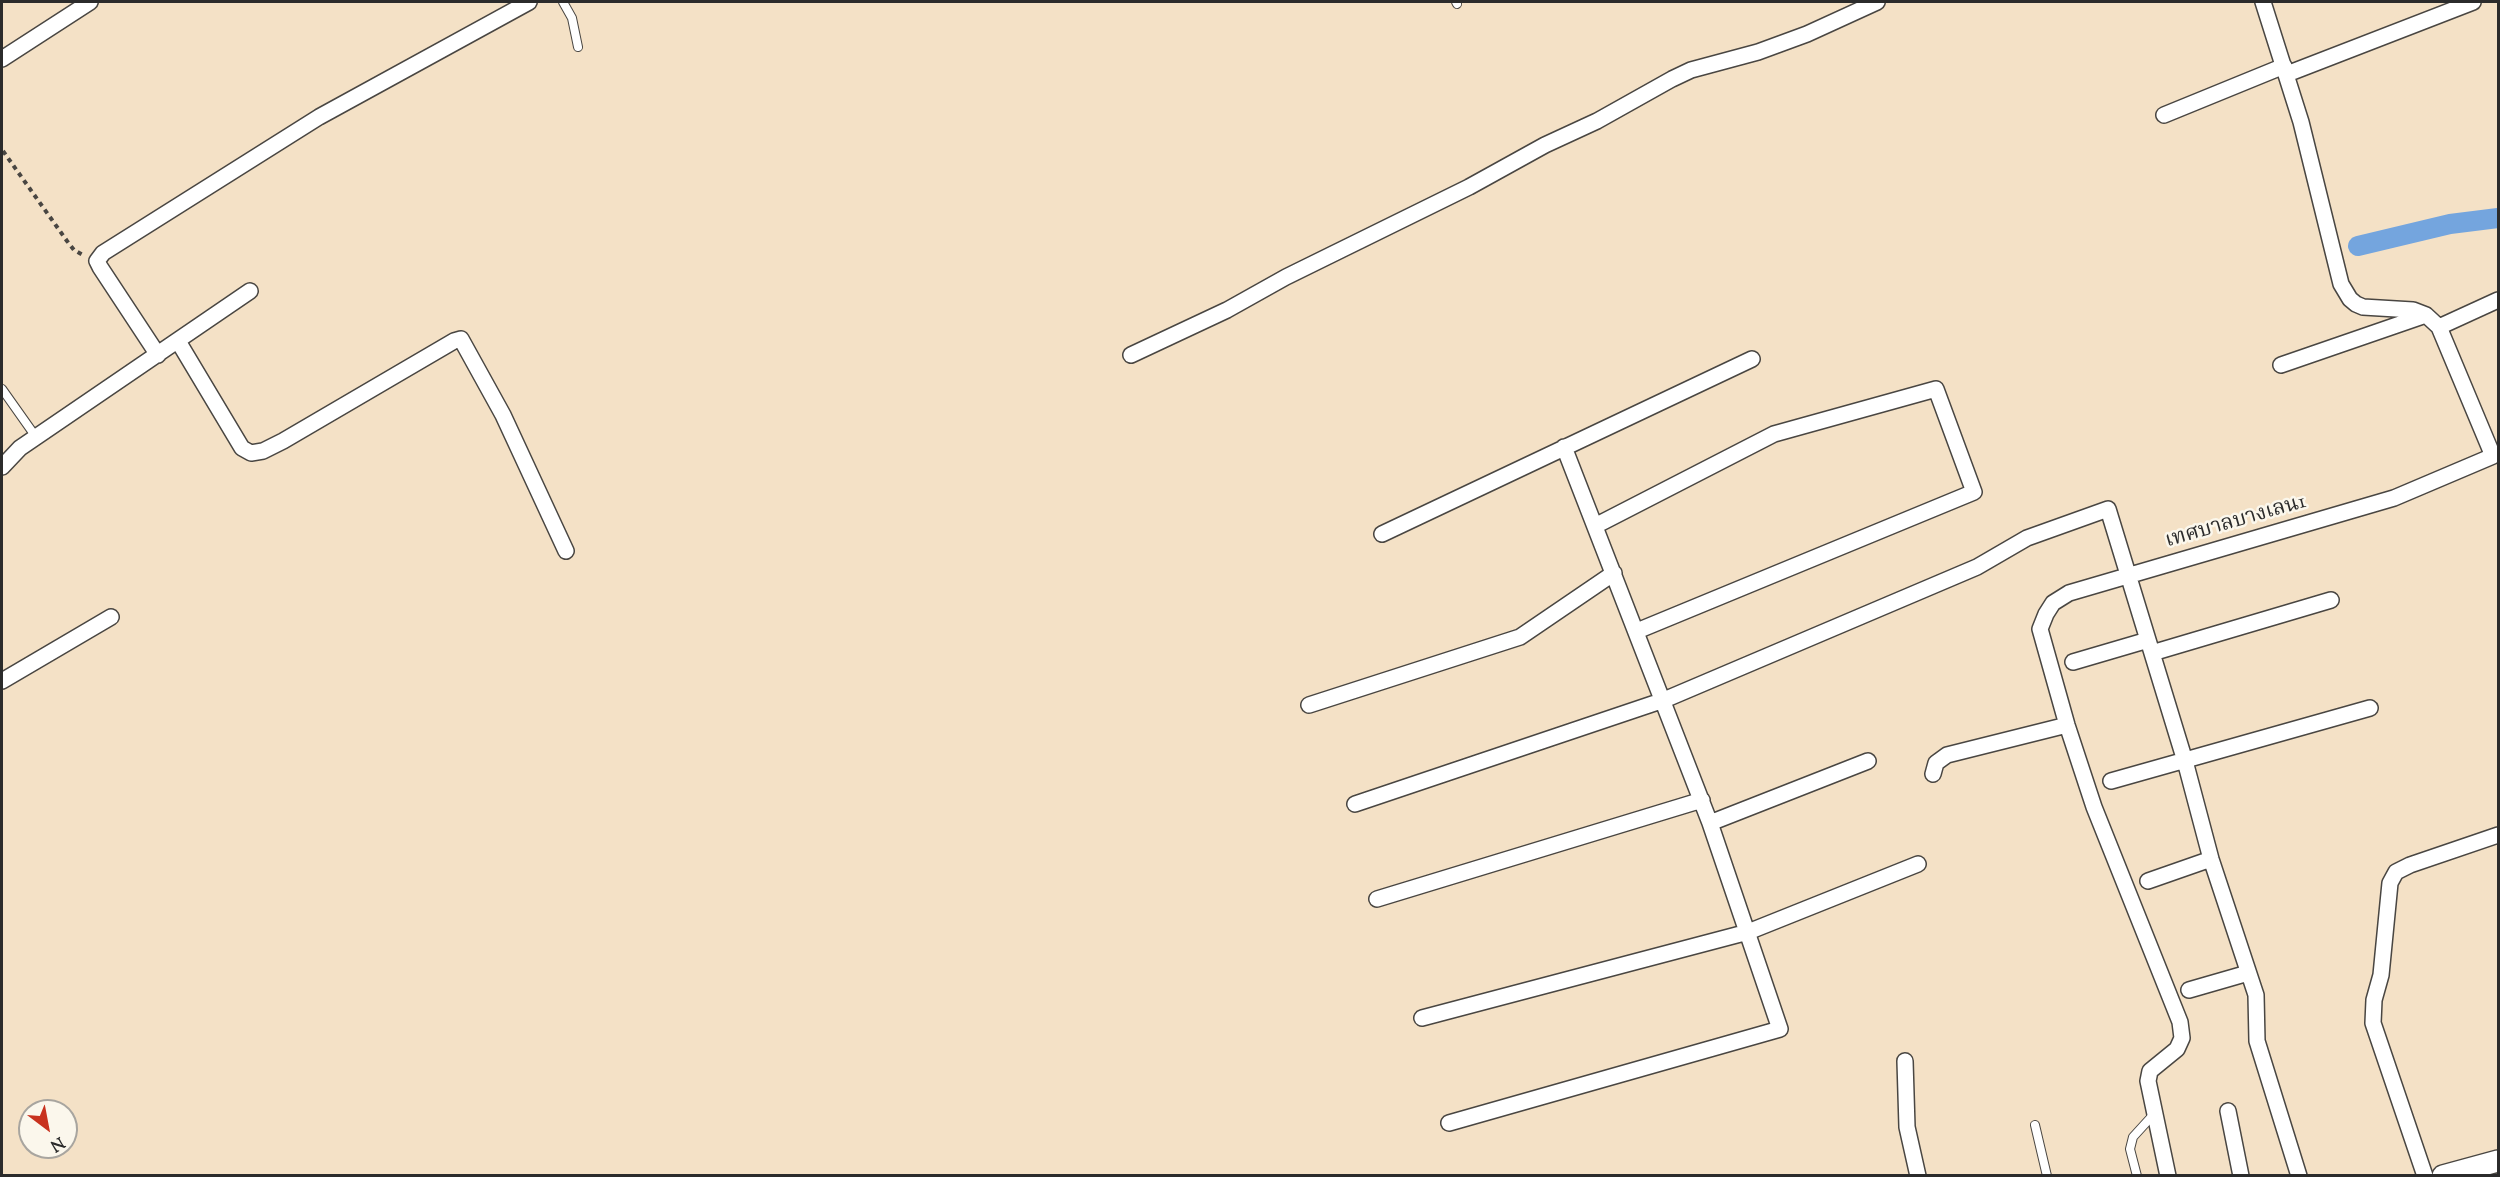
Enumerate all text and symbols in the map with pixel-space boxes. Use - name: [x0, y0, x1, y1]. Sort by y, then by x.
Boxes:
- street label: เทศบาลบางเลน1: [2163, 491, 2309, 555]
- north arrow: [18, 1099, 78, 1159]
- text: N: [45, 1130, 68, 1156]

